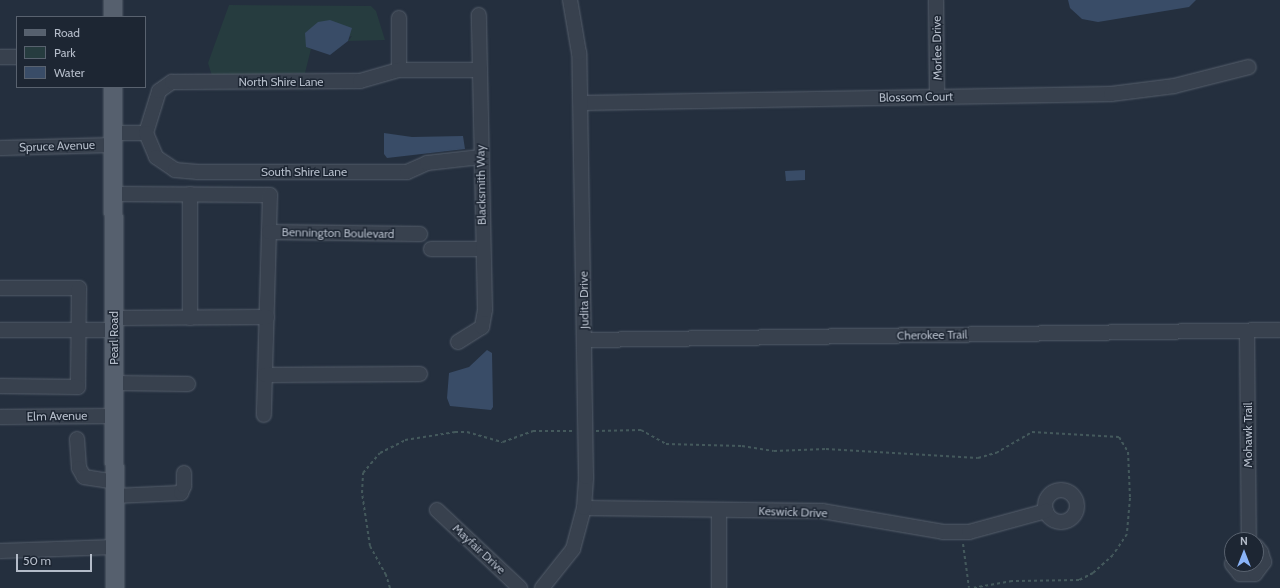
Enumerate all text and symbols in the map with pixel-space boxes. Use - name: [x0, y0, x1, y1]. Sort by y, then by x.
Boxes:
- legend: [16, 16, 146, 88]
- street label: Morlee Drive: [929, 16, 945, 80]
- text: Road: [54, 25, 80, 40]
- text: Park: [54, 45, 76, 60]
- text: Water: [54, 65, 84, 80]
- street label: North Shire Lane: [238, 75, 324, 89]
- street label: Blossom Court: [879, 89, 953, 105]
- street label: Spruce Avenue: [19, 137, 95, 155]
- street label: Blacksmith Way: [473, 145, 489, 225]
- street label: South Shire Lane: [261, 165, 347, 179]
- street label: Bennington Boulevard: [282, 225, 394, 241]
- street label: Judita Drive: [576, 271, 592, 329]
- street label: Pearl Road: [107, 311, 121, 365]
- street label: Cherokee Trail: [897, 327, 967, 343]
- street label: Mohawk Trail: [1241, 402, 1255, 468]
- street label: Elm Avenue: [27, 408, 87, 424]
- street label: Keswick Drive: [758, 504, 828, 520]
- street label: Mayfair Drive: [450, 521, 508, 577]
- north arrow: [1224, 532, 1264, 572]
- text: N: [1240, 534, 1248, 548]
- scale bar: [18, 546, 94, 572]
- text: 50 m: [23, 553, 51, 568]

